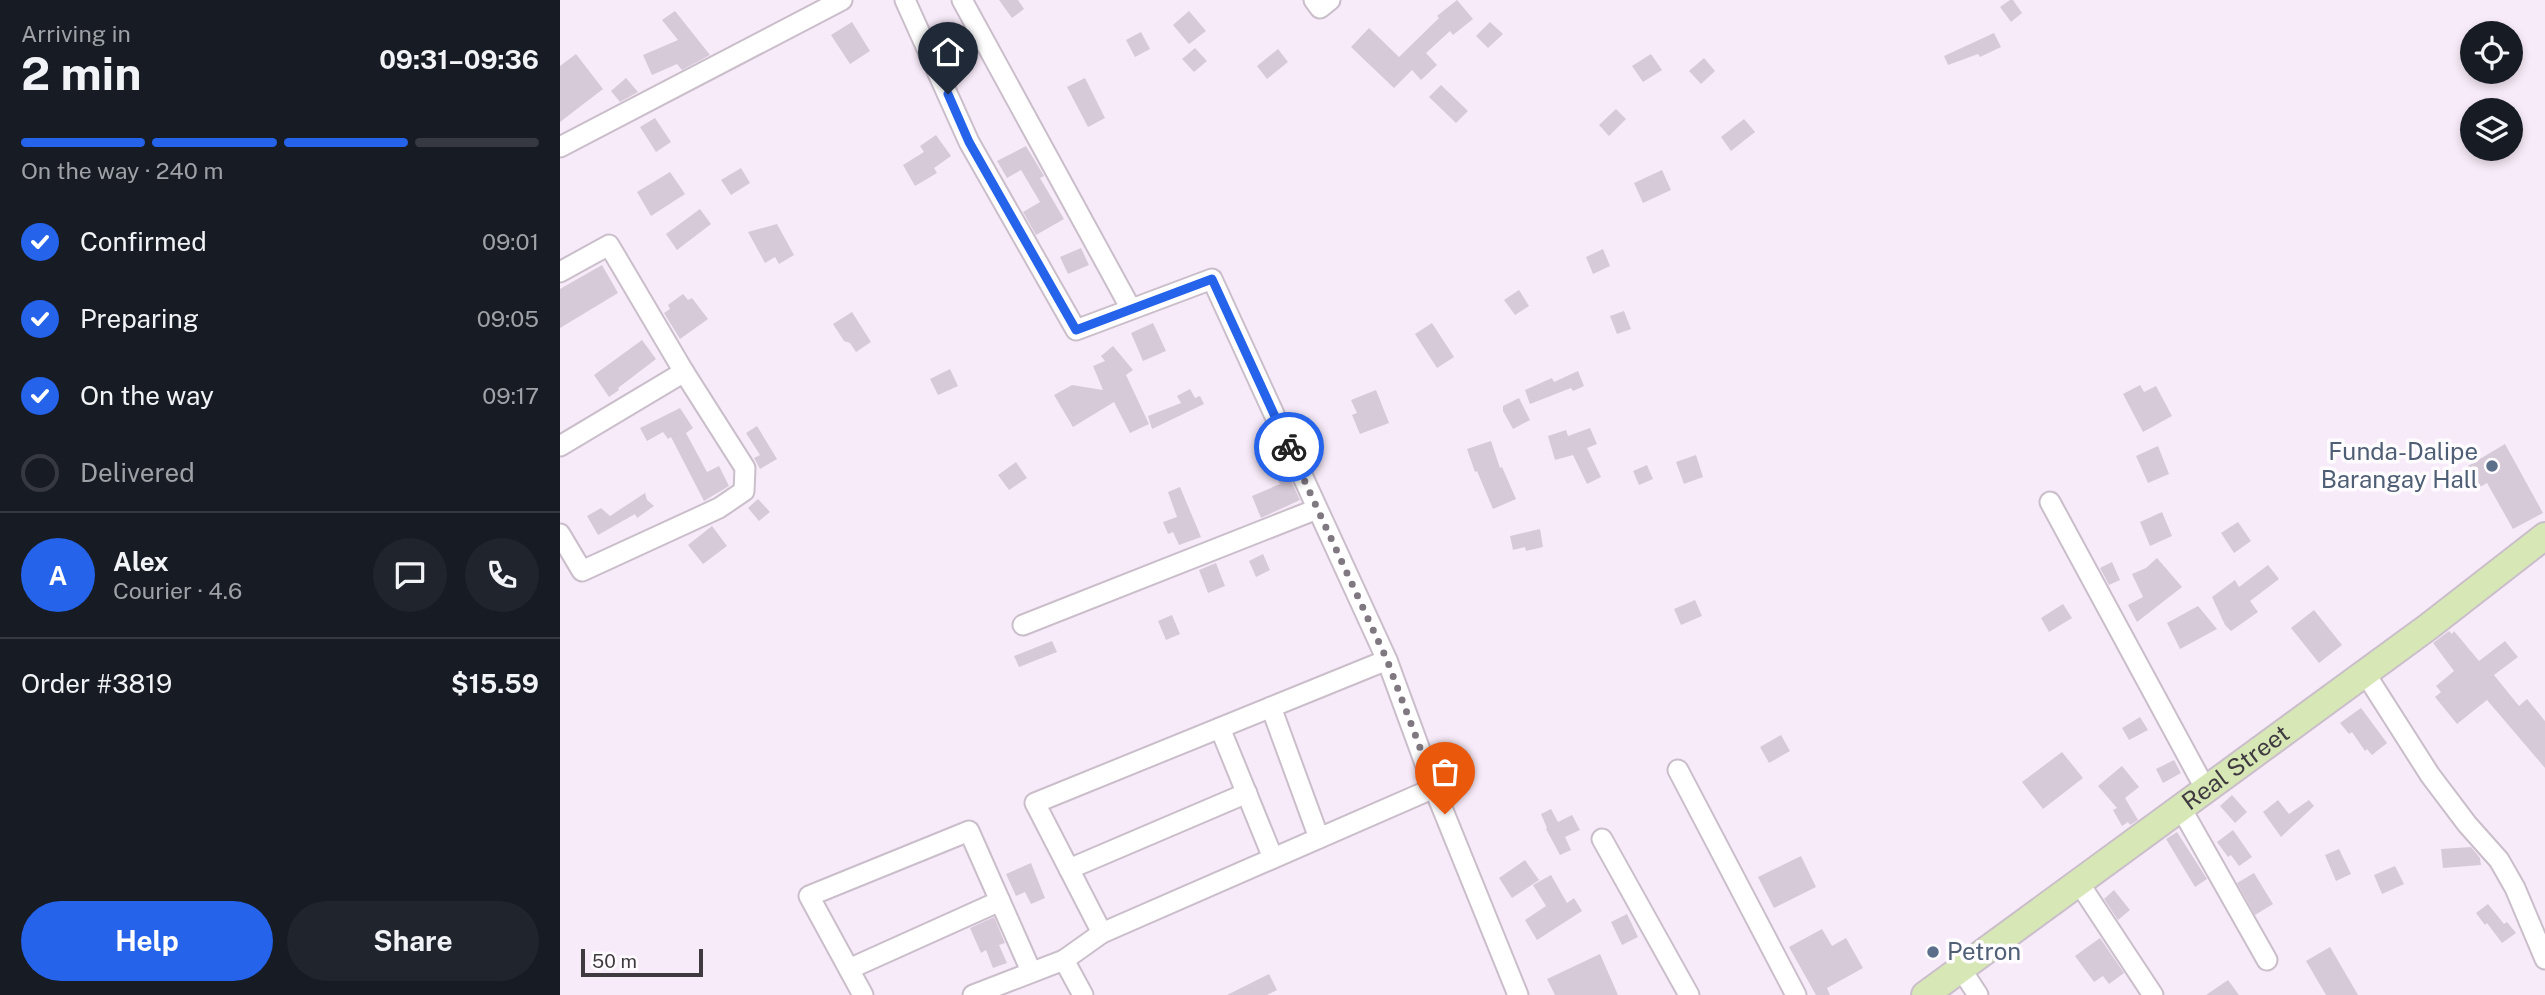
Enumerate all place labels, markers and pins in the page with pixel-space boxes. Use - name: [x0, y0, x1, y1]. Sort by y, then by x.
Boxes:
- pin: [918, 22, 978, 94]
- place label: Funda-Dalipe Barangay Hall: [2321, 437, 2478, 493]
- marker: Funda-Dalipe Barangay Hall: [2484, 458, 2500, 474]
- pin: [1415, 742, 1475, 814]
- place label: Petron: [1947, 937, 2021, 965]
- marker: Petron: [1925, 944, 1941, 960]

